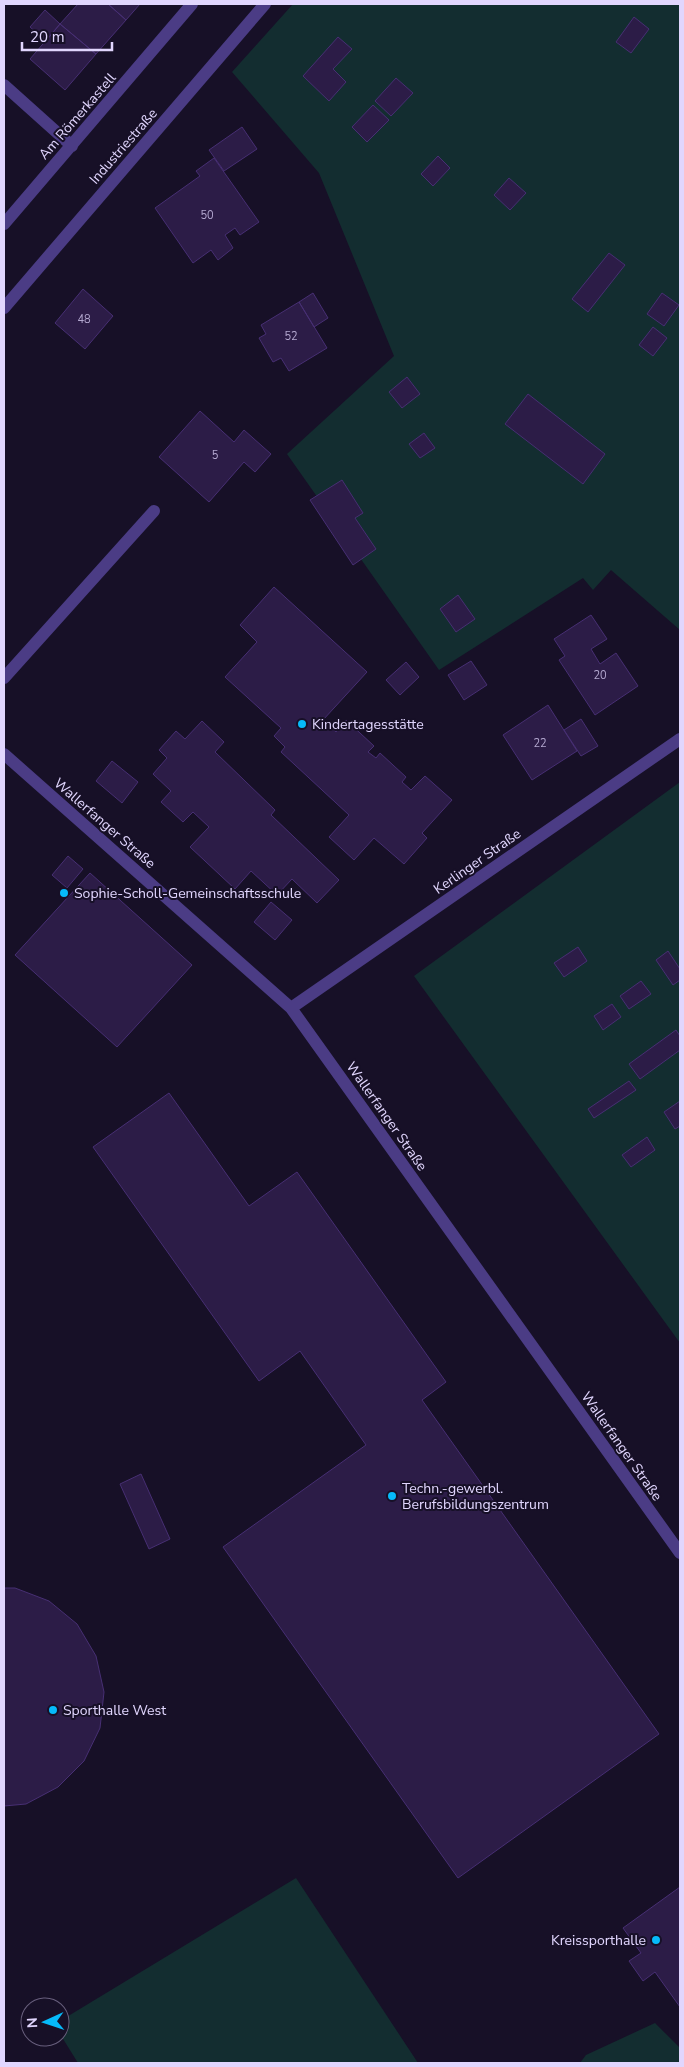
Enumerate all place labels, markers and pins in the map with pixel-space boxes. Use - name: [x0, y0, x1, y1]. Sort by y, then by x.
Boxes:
- place label: Kindertagesstätte: [312, 715, 424, 734]
- marker: Kindertagesstätte: [296, 718, 308, 730]
- place label: Sophie-Scholl-Gemeinschaftsschule: [74, 884, 301, 903]
- marker: Sophie-Scholl-Gemeinschaftsschule: [58, 887, 70, 899]
- place label: Techn.-gewerbl. Berufsbildungszentrum: [402, 1479, 549, 1514]
- marker: Techn.-gewerbl. Berufsbildungszentrum: [386, 1490, 398, 1502]
- place label: Sporthalle West: [63, 1701, 166, 1720]
- marker: Sporthalle West: [47, 1704, 59, 1716]
- place label: Kreissporthalle: [551, 1931, 646, 1950]
- marker: Kreissporthalle: [650, 1934, 662, 1946]

